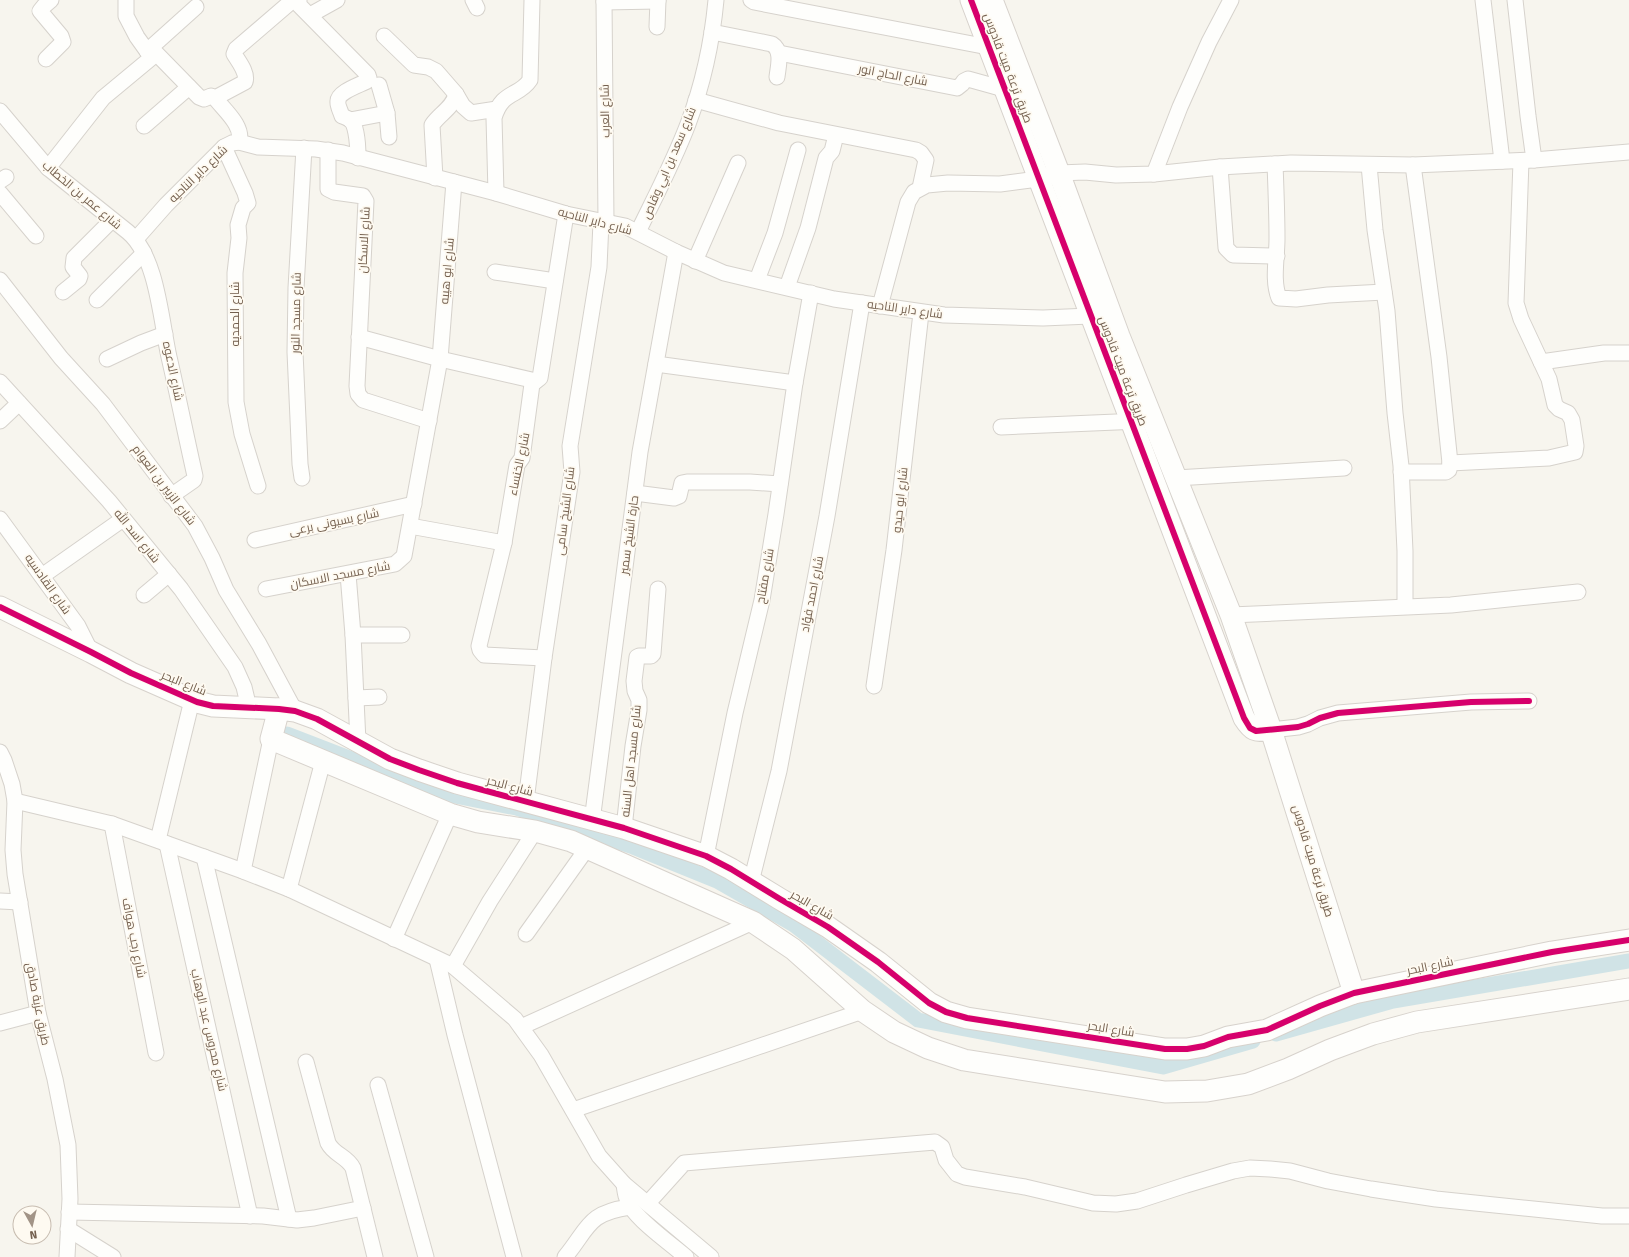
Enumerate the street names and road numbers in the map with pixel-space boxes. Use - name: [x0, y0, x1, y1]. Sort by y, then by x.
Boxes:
- street label: طريق ترعة ميت قادوس: [981, 11, 1035, 125]
- street label: شارع الحاج انور: [856, 61, 929, 90]
- street label: شارع العرب: [598, 84, 613, 138]
- street label: شارع سعد بن ابي وقاص: [639, 105, 702, 222]
- street label: شارع داير الناحيه: [166, 142, 231, 206]
- street label: شارع عمر بن الخطاب: [39, 158, 124, 233]
- street label: شارع داير الناحيه: [556, 204, 634, 239]
- street label: شارع الاسكان: [355, 206, 374, 274]
- street label: شارع ابو هيبه: [437, 237, 458, 305]
- street label: شارع مسجد النور: [288, 272, 305, 355]
- street label: شارع الحمديه: [228, 282, 243, 346]
- street label: شارع داير الناحيه: [866, 297, 944, 322]
- street label: طريق ترعة ميت قادوس: [1096, 314, 1150, 428]
- street label: شارع الدعوه: [159, 340, 186, 402]
- street label: شارع الخنساء: [505, 431, 534, 497]
- street label: شارع الزبير بن العوام: [129, 442, 199, 528]
- street label: شارع الشيخ سامى: [553, 466, 578, 556]
- street label: شارع ابو حيدو: [890, 466, 911, 534]
- street label: حارة الشيخ سمير: [616, 495, 642, 577]
- street label: شارع اسد الله: [110, 506, 164, 566]
- street label: شارع بسيونى برعى: [288, 506, 381, 539]
- street label: شارع مفتاح: [753, 547, 778, 605]
- street label: شارع القادسيه: [21, 551, 74, 617]
- street label: شارع احمد فؤاد: [798, 555, 827, 633]
- street label: شارع مسجد الاسكان: [289, 558, 391, 593]
- street label: شارع البحر: [158, 667, 209, 699]
- street label: شارع مسجد اهل السنه: [618, 704, 645, 818]
- street label: شارع البحر: [484, 773, 535, 800]
- street label: طريق ترعة ميت قادوس: [1289, 803, 1337, 919]
- street label: شارع البحر: [787, 887, 836, 924]
- street label: شارع رجب هواف: [118, 897, 149, 980]
- street label: شارع البحر: [1404, 954, 1455, 979]
- street label: طريق عزبة صادق: [23, 961, 53, 1047]
- street label: شارع محروس عبد الوهاب: [187, 967, 230, 1093]
- street label: شارع البحر: [1085, 1018, 1136, 1041]

